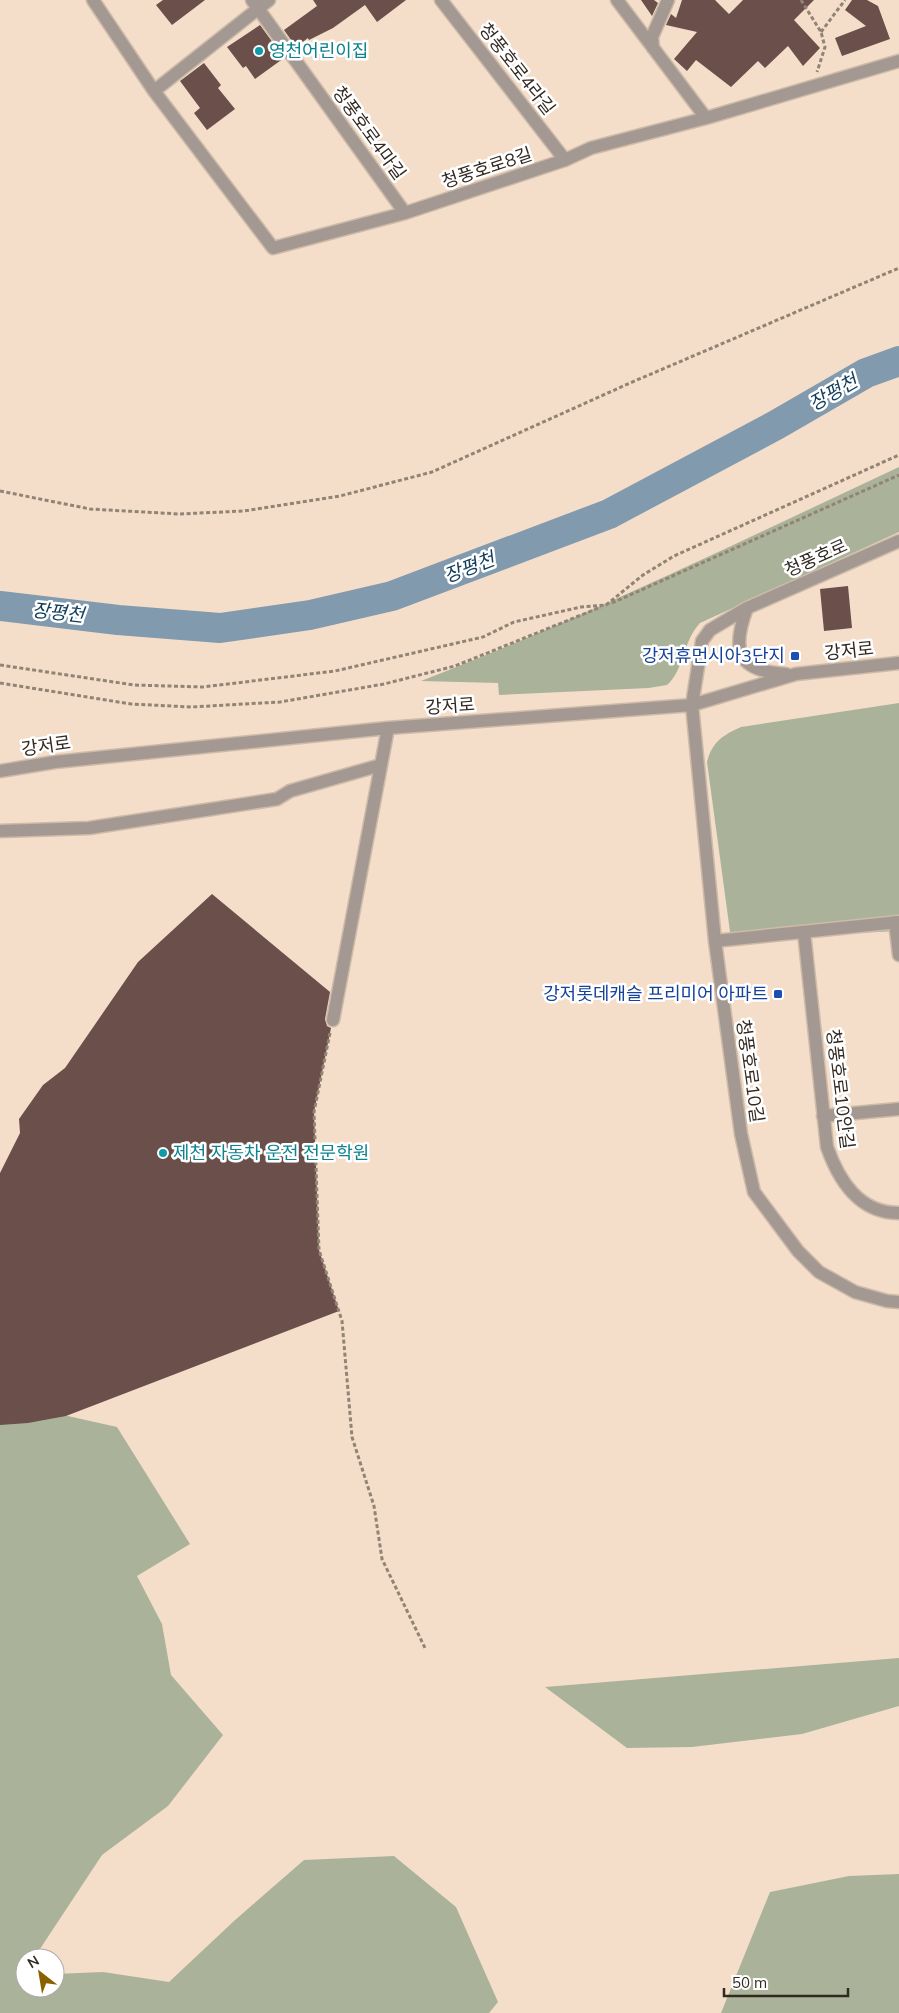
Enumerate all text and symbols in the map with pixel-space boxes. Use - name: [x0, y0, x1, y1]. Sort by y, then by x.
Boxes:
- street label: 청풍호로4라길: [474, 18, 560, 119]
- place label: 영천어린이집: [269, 39, 368, 62]
- marker: 영천어린이집: [253, 45, 265, 57]
- street label: 청풍호로4마길: [328, 81, 411, 184]
- street label: 청풍호로8길: [439, 142, 535, 193]
- water label: 장평천: [804, 368, 863, 416]
- street label: 청풍호로: [781, 534, 851, 582]
- water label: 장평천: [440, 546, 499, 588]
- water label: 장평천: [31, 597, 87, 627]
- street label: 강저로: [823, 636, 875, 665]
- place label: 강저휴먼시아3단지: [642, 644, 785, 667]
- marker: 강저휴먼시아3단지: [789, 650, 801, 662]
- street label: 강저로: [424, 692, 476, 719]
- street label: 강저로: [20, 731, 72, 760]
- place label: 강저롯데캐슬 프리미어 아파트: [543, 982, 768, 1005]
- marker: 강저롯데캐슬 프리미어 아파트: [772, 988, 784, 1000]
- street label: 청풍호로10길: [732, 1018, 769, 1124]
- street label: 청풍호로10안길: [822, 1028, 859, 1150]
- place label: 제천 자동차 운전 전문학원: [173, 1141, 369, 1164]
- marker: 제천 자동차 운전 전문학원: [157, 1147, 169, 1159]
- north arrow: [15, 1948, 65, 1998]
- text: N: [24, 1951, 42, 1972]
- scale bar: [724, 1966, 848, 1998]
- text: 50 m: [732, 1973, 767, 1992]

